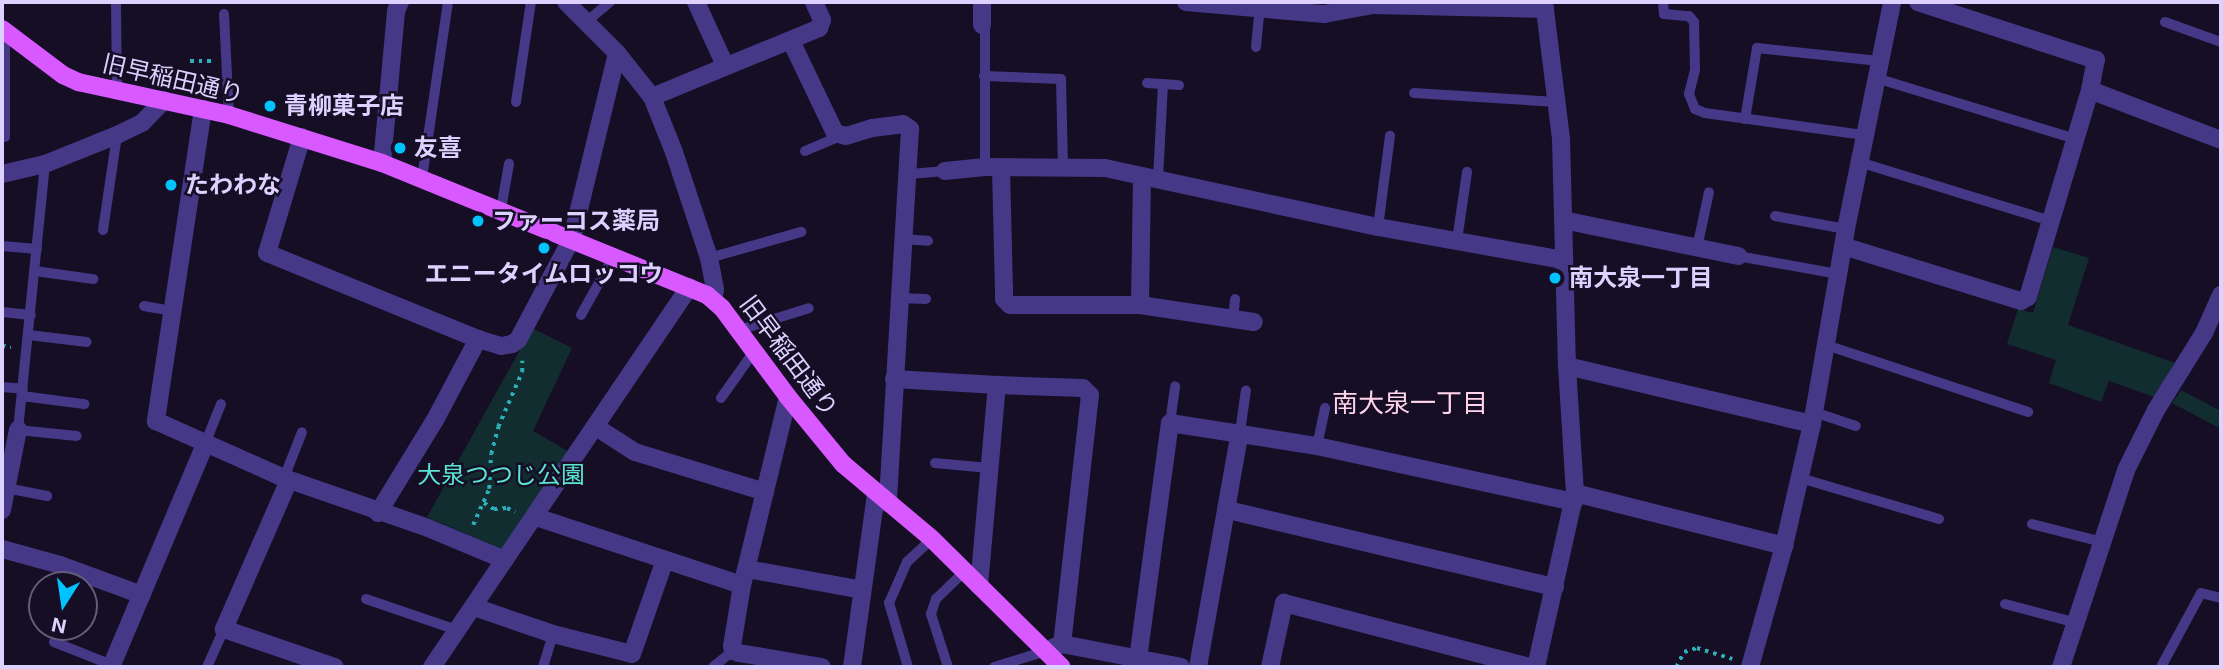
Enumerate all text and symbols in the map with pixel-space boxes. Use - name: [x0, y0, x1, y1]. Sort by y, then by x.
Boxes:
- street label: 旧早稲田通り: [100, 49, 246, 109]
- place label: 青柳菓子店: [284, 92, 404, 120]
- marker: 青柳菓子店: [262, 98, 278, 114]
- place label: 友喜: [414, 134, 462, 162]
- marker: 友喜: [392, 140, 408, 156]
- place label: たわわな: [185, 171, 281, 199]
- marker: たわわな: [163, 177, 179, 193]
- place label: ファーコス薬局: [492, 207, 660, 235]
- marker: ファーコス薬局: [470, 213, 486, 229]
- marker: エニータイムロッコウ: [536, 240, 552, 256]
- place label: エニータイムロッコウ: [424, 260, 664, 288]
- place label: 南大泉一丁目: [1569, 264, 1713, 292]
- marker: 南大泉一丁目: [1547, 270, 1563, 286]
- street label: 旧早稲田通り: [734, 290, 844, 422]
- district label: 南大泉一丁目: [1332, 387, 1488, 419]
- park label: 大泉つつじ公園: [417, 461, 585, 489]
- north arrow: [28, 571, 98, 641]
- text: N: [49, 612, 68, 638]

